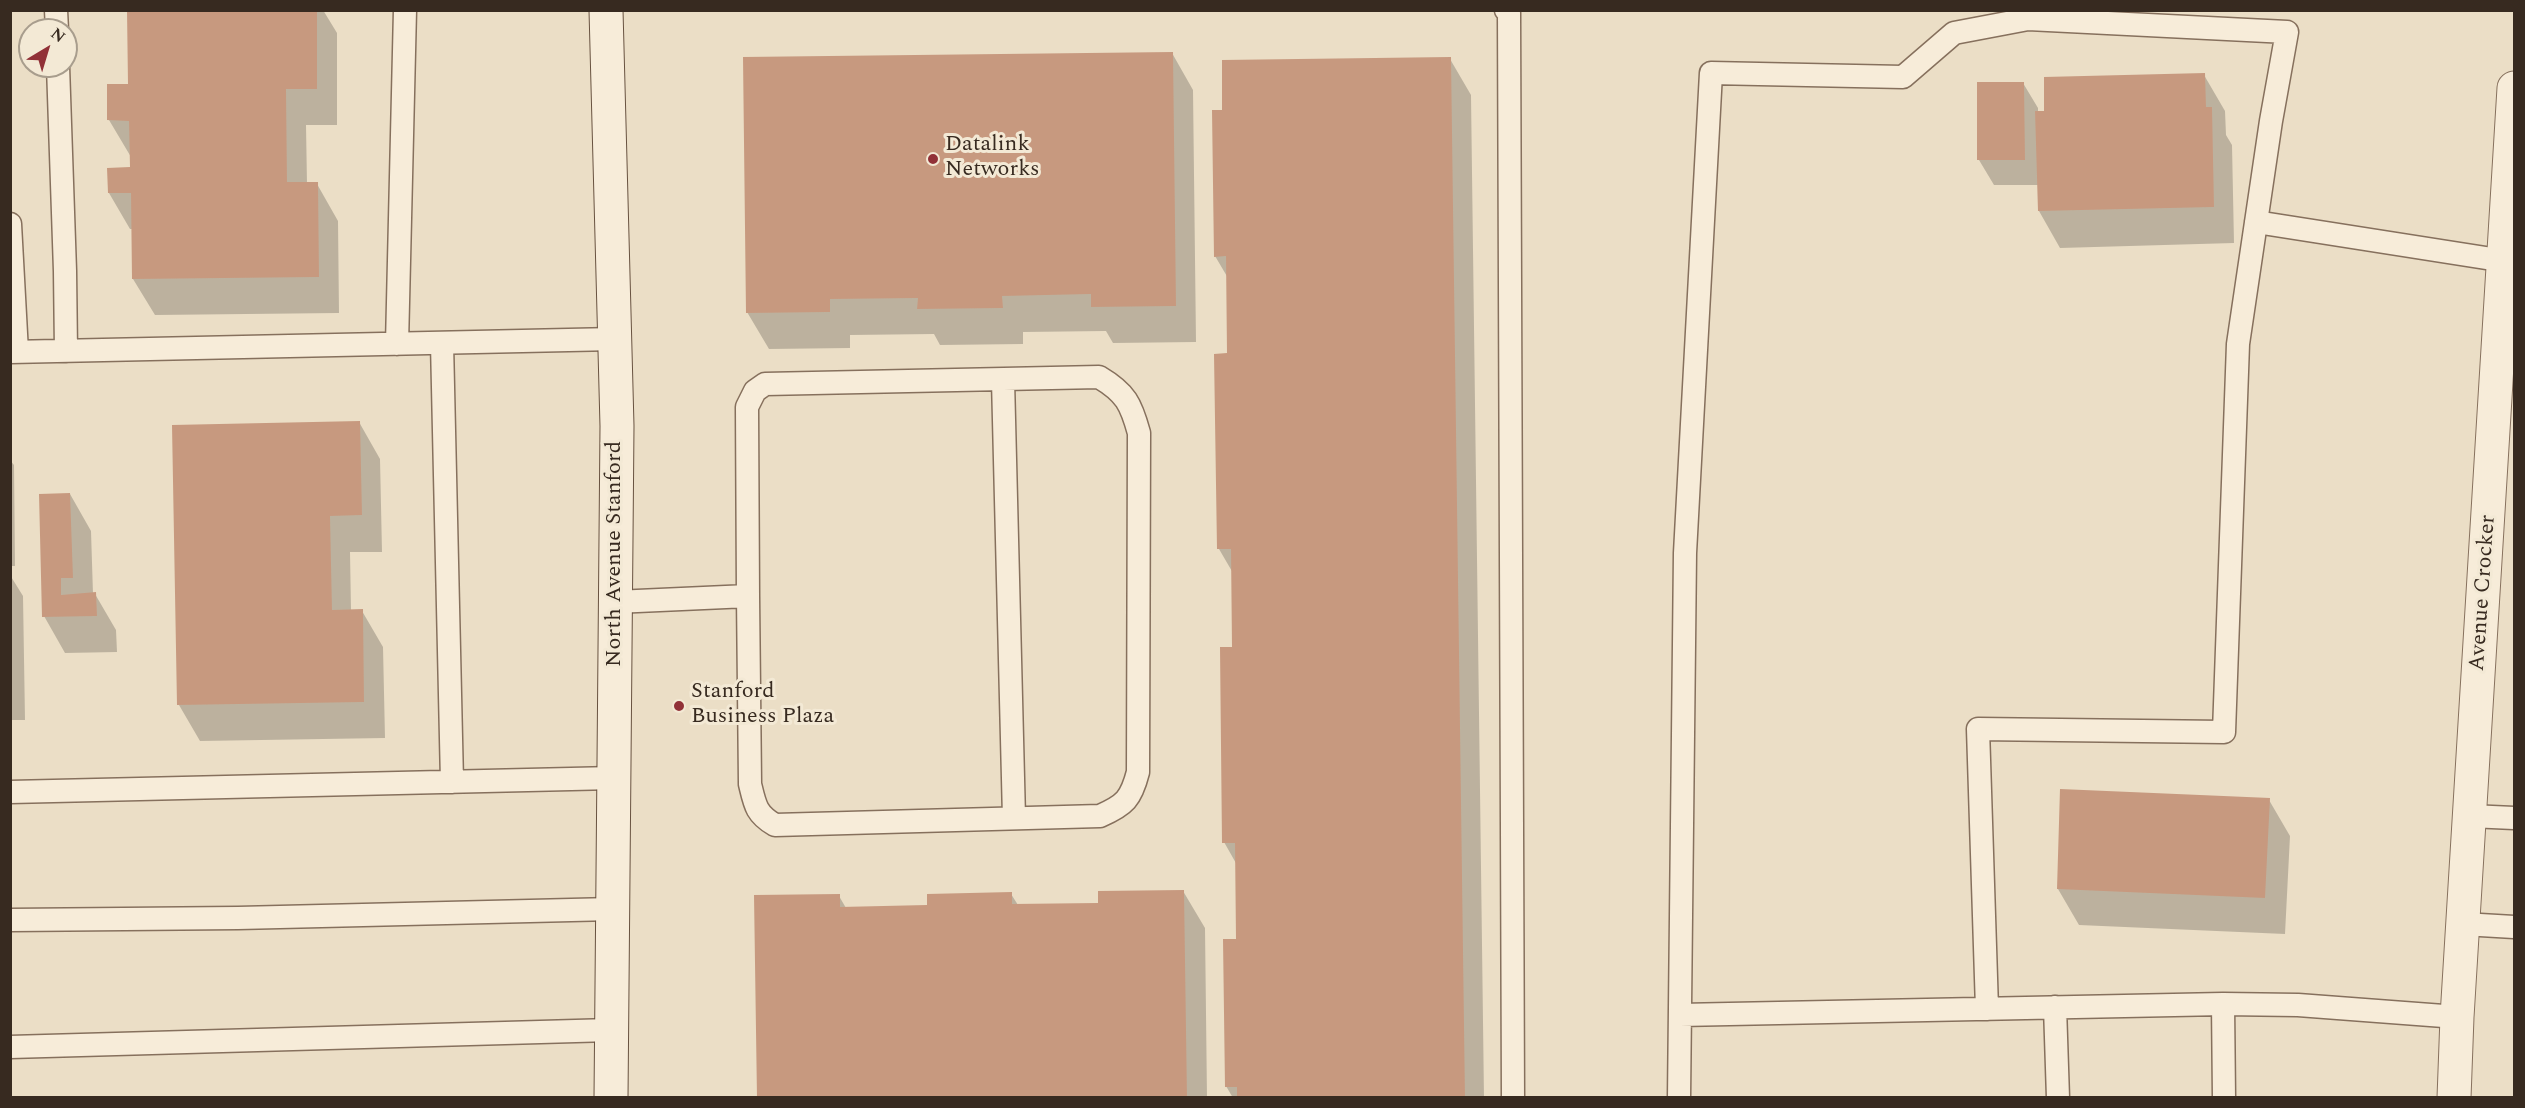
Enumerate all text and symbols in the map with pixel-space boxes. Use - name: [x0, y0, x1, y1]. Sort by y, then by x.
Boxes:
- north arrow: [18, 18, 78, 78]
- text: N: [45, 22, 70, 49]
- place label: Datalink Networks: [945, 133, 1040, 184]
- marker: Datalink Networks: [926, 152, 940, 166]
- street label: North Avenue Stanford: [603, 441, 629, 667]
- street label: Avenue Crocker: [2465, 514, 2503, 672]
- place label: Stanford Business Plaza: [691, 680, 834, 732]
- marker: Stanford Business Plaza: [672, 699, 686, 713]

